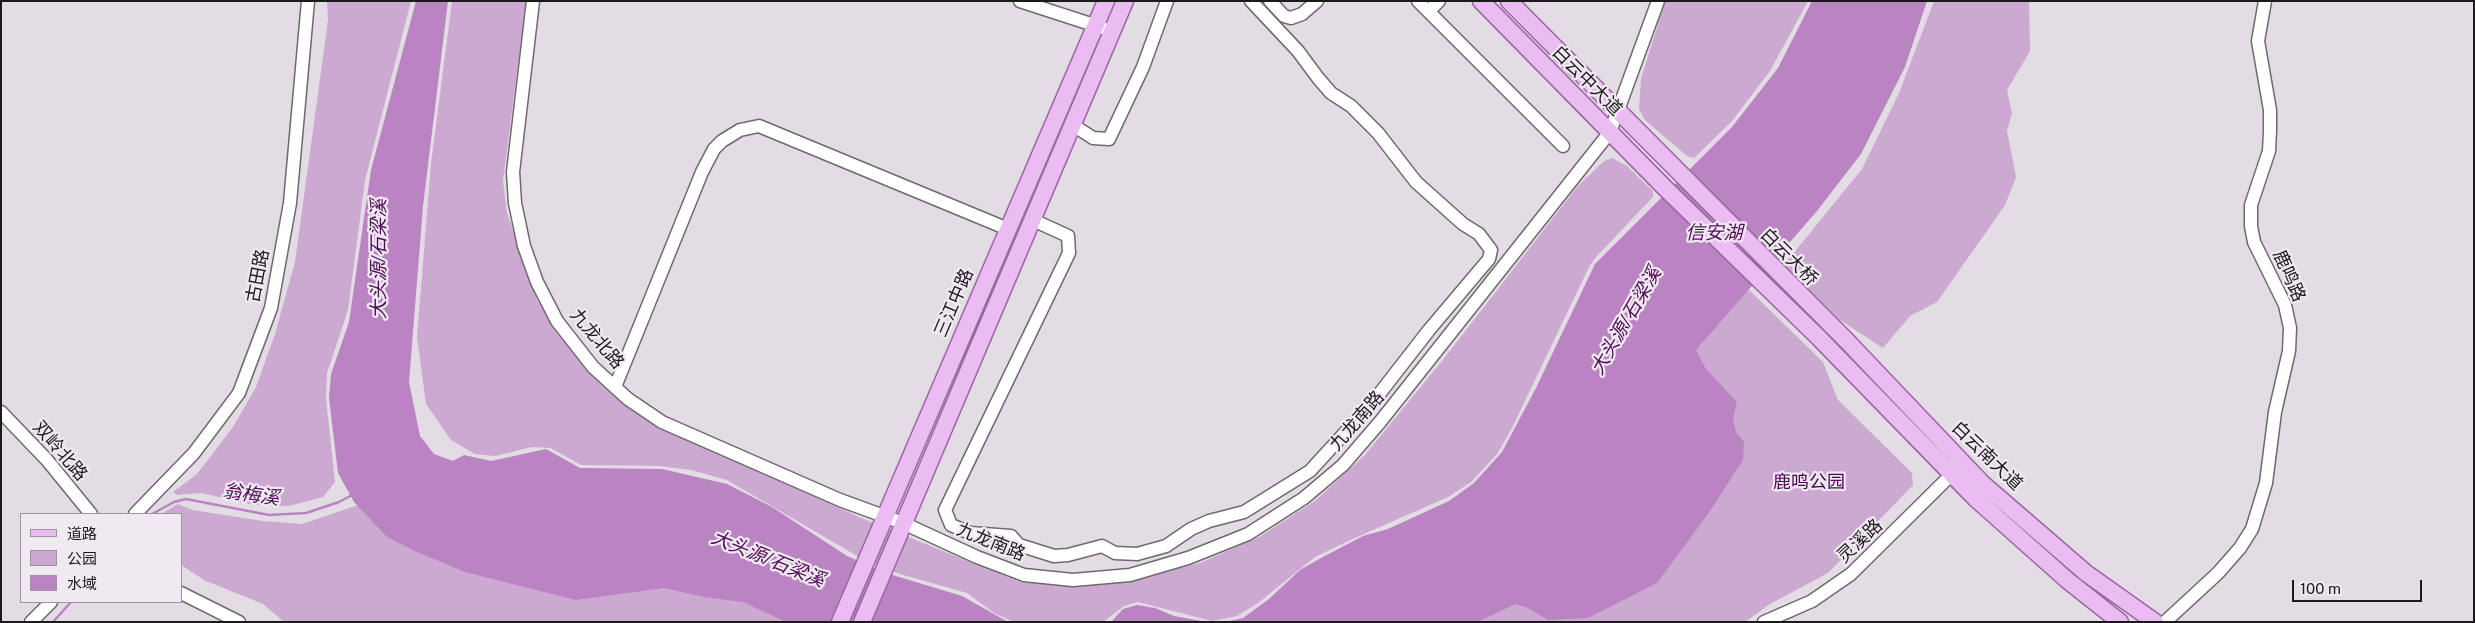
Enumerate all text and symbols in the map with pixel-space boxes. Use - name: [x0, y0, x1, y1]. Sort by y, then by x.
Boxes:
- street label: 白云中大道: [1548, 42, 1626, 120]
- water label: 大头源/石梁溪: [368, 199, 390, 319]
- water label: 信安湖: [1686, 222, 1742, 244]
- street label: 白云大桥: [1756, 224, 1822, 290]
- street label: 古田路: [242, 247, 274, 305]
- street label: 鹿鸣路: [2268, 247, 2310, 305]
- water label: 大头源/石梁溪: [1586, 263, 1666, 379]
- street label: 三江中路: [930, 266, 978, 340]
- street label: 九龙北路: [566, 304, 628, 374]
- street label: 九龙南路: [1325, 387, 1389, 455]
- street label: 双岭北路: [28, 417, 92, 485]
- street label: 白云南大道: [1947, 417, 2027, 495]
- park label: 鹿鸣公园: [1773, 471, 1845, 493]
- water label: 翁梅溪: [221, 480, 281, 510]
- legend: [20, 513, 182, 603]
- street label: 灵溪路: [1833, 515, 1887, 567]
- street label: 九龙南路: [954, 519, 1028, 565]
- text: 道路: [67, 525, 97, 542]
- water label: 大头源/石梁溪: [708, 526, 828, 592]
- text: 公园: [67, 550, 97, 567]
- scale bar: [2295, 570, 2425, 602]
- text: 水域: [67, 575, 97, 592]
- text: 100 m: [2300, 580, 2341, 597]

